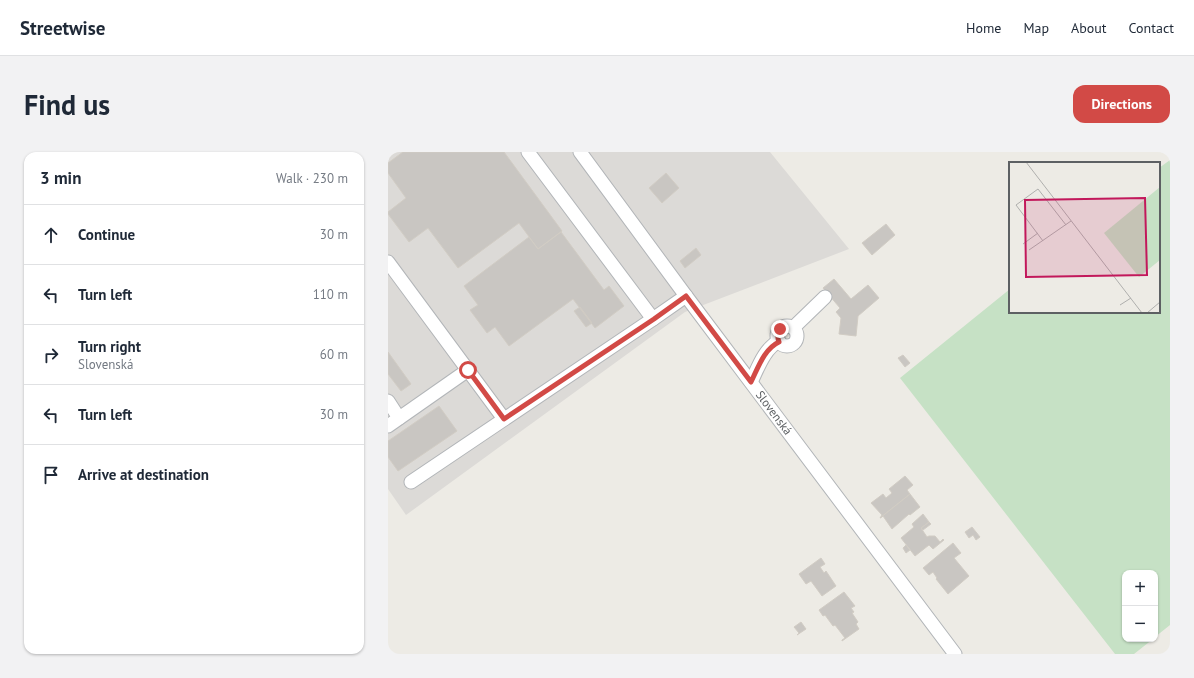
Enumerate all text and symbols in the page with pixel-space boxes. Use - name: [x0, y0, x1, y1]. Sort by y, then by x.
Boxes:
- text: Streetwise: [20, 16, 105, 40]
- text: Home: [966, 19, 1001, 37]
- text: Map: [1023, 19, 1049, 37]
- text: About: [1071, 19, 1107, 37]
- text: Contact: [1129, 19, 1174, 37]
- button: Directions: [1073, 85, 1170, 123]
- text: Find us: [24, 86, 110, 123]
- inset map: [1009, 162, 1160, 313]
- text: 3 min: [40, 167, 81, 189]
- text: Walk · 230 m: [276, 170, 348, 187]
- icon: ahead: [40, 224, 62, 246]
- text: Continue: [78, 225, 135, 244]
- text: 30 m: [320, 226, 348, 243]
- icon: left: [40, 284, 62, 306]
- text: Turn left: [78, 285, 132, 304]
- text: 110 m: [313, 286, 348, 303]
- route end: [771, 320, 789, 338]
- text: Turn right: [78, 337, 141, 356]
- icon: right: [40, 344, 62, 366]
- text: 60 m: [320, 346, 348, 363]
- text: Slovenská: [78, 356, 134, 373]
- route start: [459, 361, 477, 379]
- street label: Slovenská: [753, 388, 796, 438]
- icon: left: [40, 404, 62, 426]
- text: Turn left: [78, 405, 132, 424]
- text: 30 m: [320, 406, 348, 423]
- icon: arrive: [40, 464, 62, 486]
- text: Arrive at destination: [78, 465, 209, 484]
- map controls: [1122, 570, 1158, 642]
- button: +: [1122, 570, 1158, 606]
- button: −: [1122, 606, 1158, 642]

